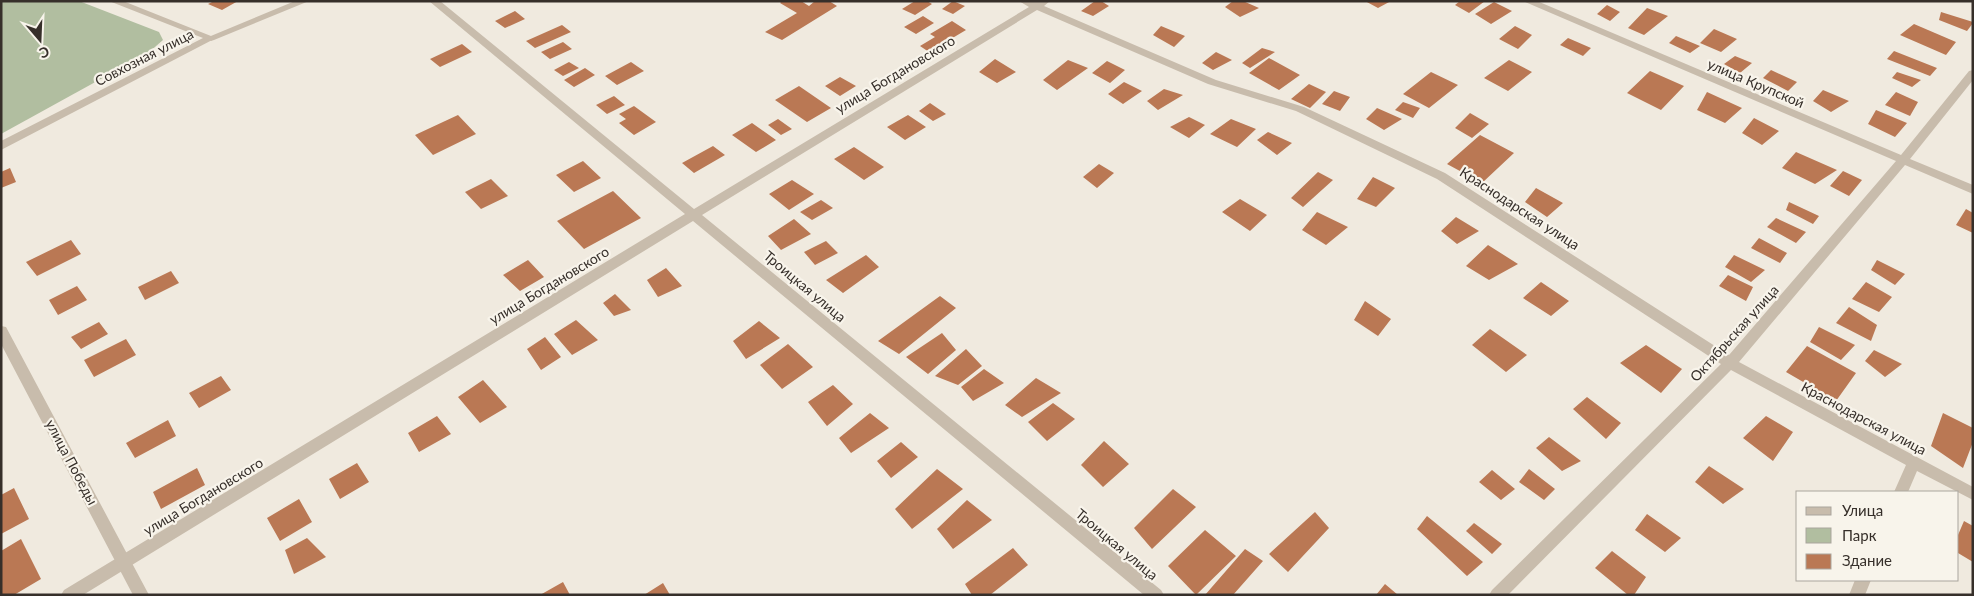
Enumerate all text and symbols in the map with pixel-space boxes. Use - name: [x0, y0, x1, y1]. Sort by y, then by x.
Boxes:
- north arrow: [15, 15, 65, 65]
- street label: Совхозная улица: [92, 25, 196, 89]
- street label: улица Богдановского: [832, 31, 958, 116]
- text: С: [37, 43, 52, 63]
- street label: улица Крупской: [1705, 55, 1807, 111]
- street label: Краснодарская улица: [1457, 163, 1583, 253]
- street label: улица Богдановского: [486, 242, 612, 327]
- street label: Троицкая улица: [760, 247, 850, 325]
- street label: Октябрьская улица: [1686, 281, 1782, 385]
- street label: Краснодарская улица: [1798, 378, 1930, 458]
- street label: улица Победы: [42, 416, 102, 508]
- street label: улица Богдановского: [140, 453, 266, 538]
- legend: [1796, 491, 1959, 581]
- text: Улица: [1842, 501, 1883, 519]
- street label: Троицкая улица: [1072, 505, 1162, 583]
- text: Парк: [1842, 526, 1877, 544]
- text: Здание: [1842, 551, 1892, 569]

